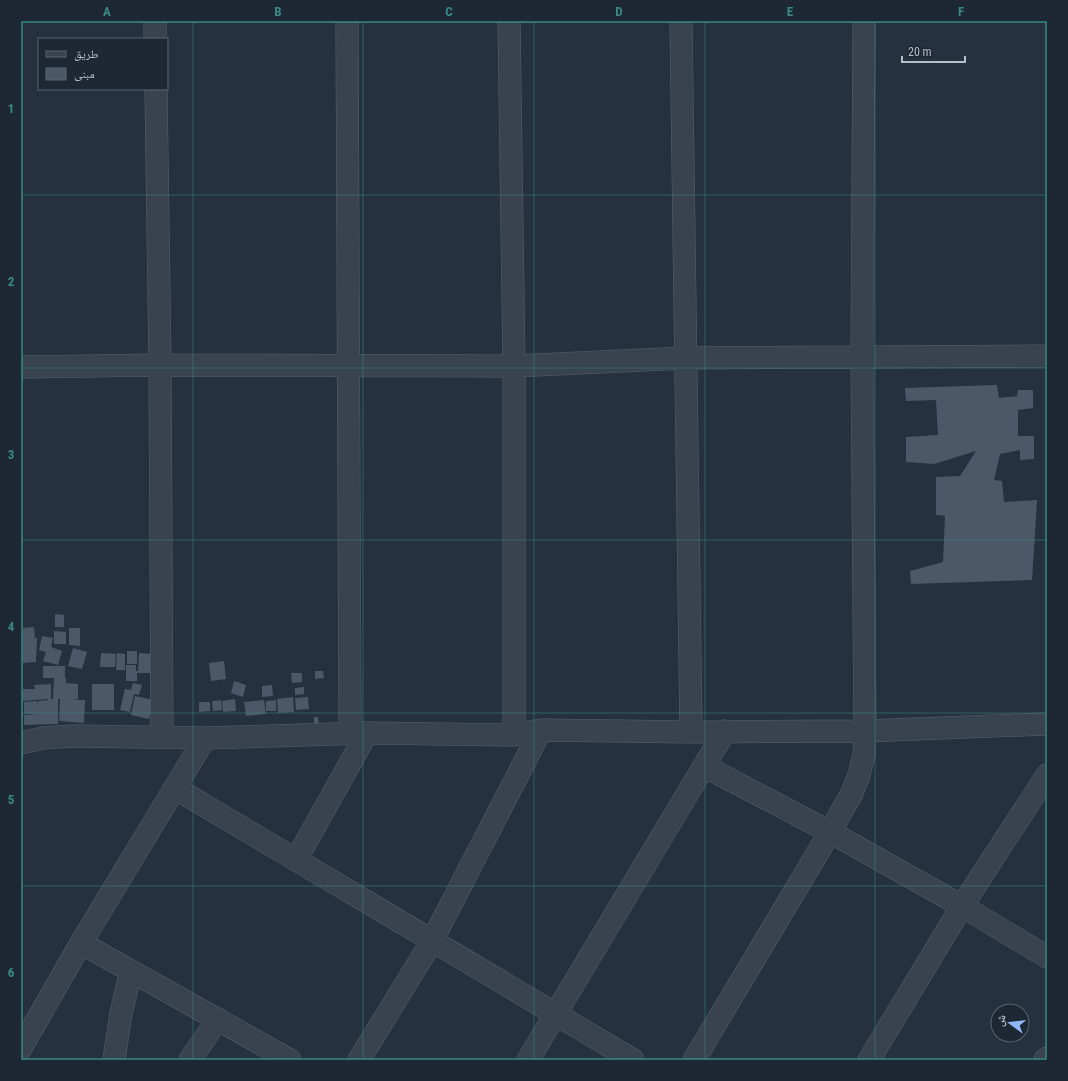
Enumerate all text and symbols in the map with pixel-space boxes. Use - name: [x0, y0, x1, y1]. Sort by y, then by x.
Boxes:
- text: A: [103, 4, 111, 19]
- text: B: [274, 4, 282, 19]
- text: C: [445, 4, 453, 19]
- text: D: [615, 4, 623, 19]
- text: E: [787, 4, 794, 19]
- text: F: [958, 4, 964, 19]
- legend: [38, 38, 168, 90]
- scale bar: [902, 38, 965, 64]
- text: 20 m: [908, 45, 932, 59]
- text: طريق: [74, 47, 99, 61]
- text: مبنى: [74, 67, 95, 81]
- text: 1: [8, 101, 14, 116]
- text: 2: [8, 274, 15, 289]
- text: 3: [8, 447, 14, 462]
- text: 4: [8, 619, 15, 634]
- text: 5: [8, 792, 15, 807]
- text: 6: [8, 965, 15, 980]
- north arrow: [990, 1003, 1030, 1043]
- text: ش: [993, 1013, 1010, 1028]

